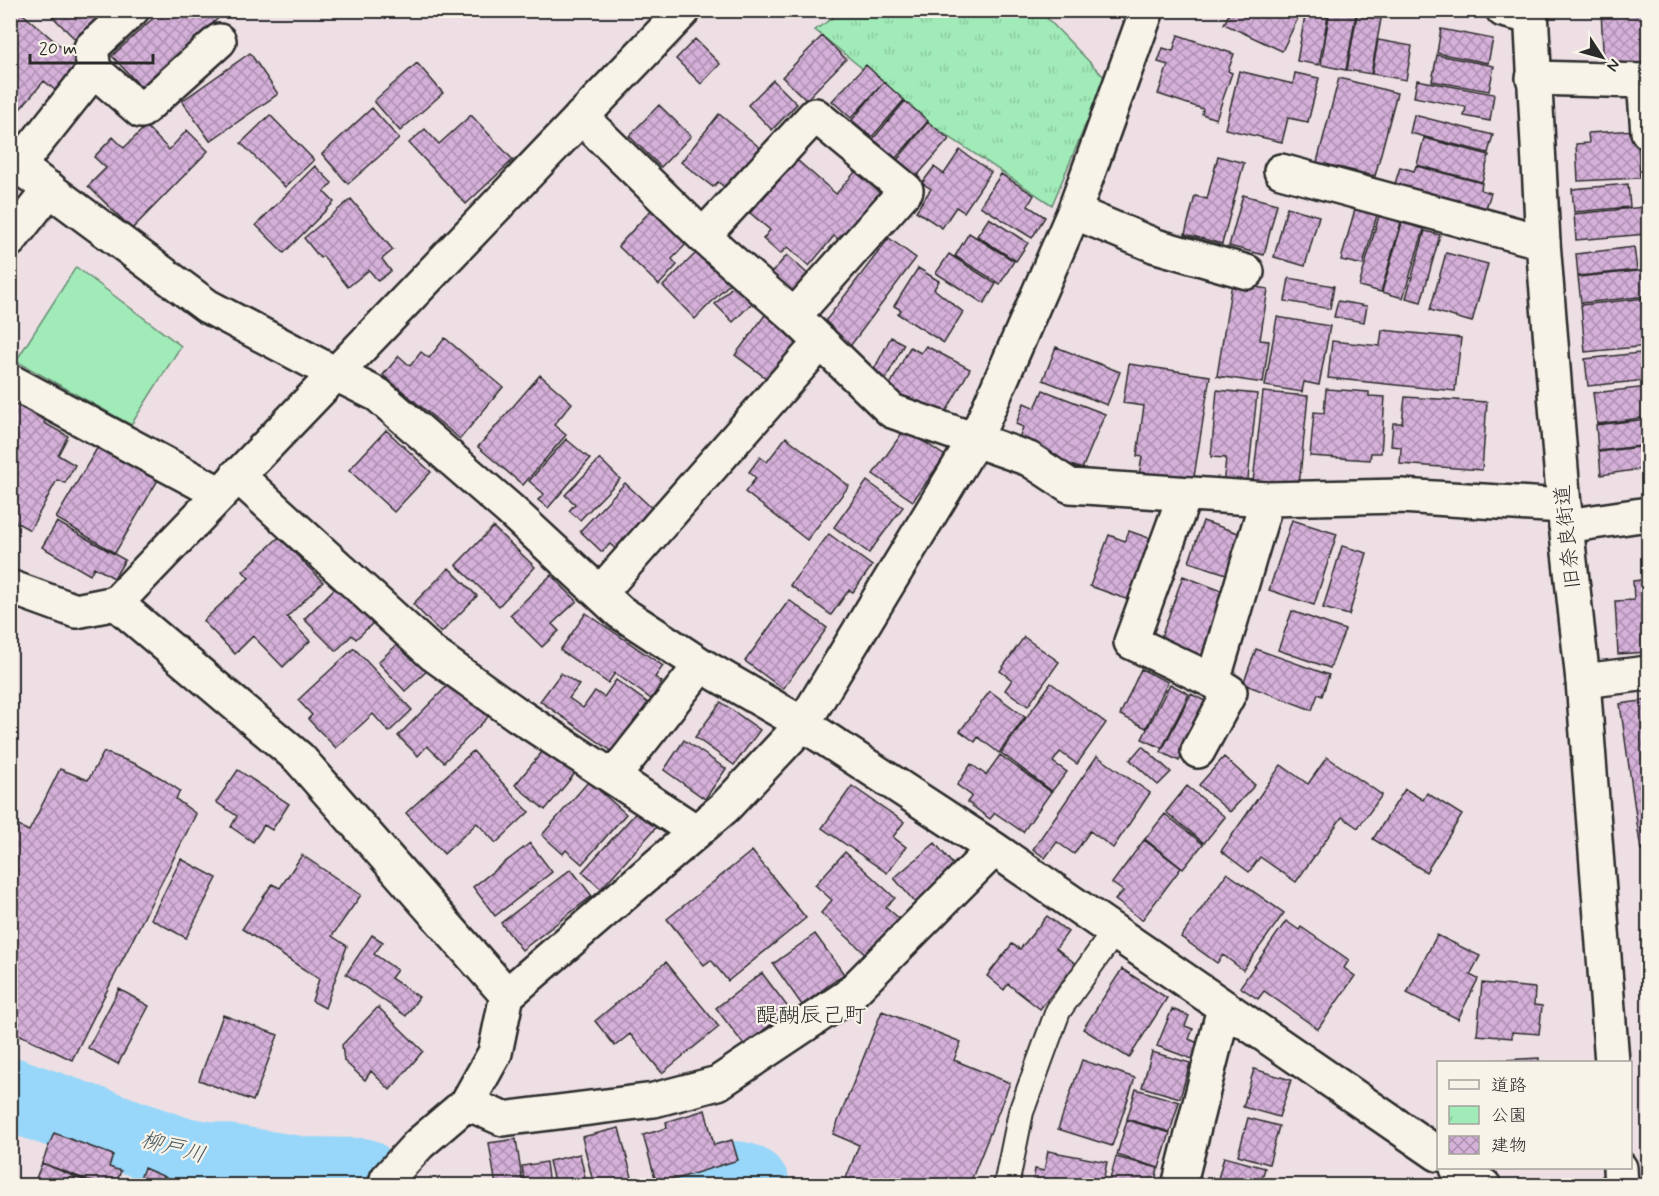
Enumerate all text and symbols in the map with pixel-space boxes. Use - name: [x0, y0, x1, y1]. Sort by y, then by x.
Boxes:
- scale bar: [30, 27, 153, 65]
- north arrow: [1572, 27, 1632, 87]
- text: 20 m: [39, 37, 77, 61]
- text: N: [1601, 54, 1625, 75]
- street label: 旧奈良街道: [1549, 483, 1587, 591]
- district label: 醍醐辰己町: [756, 1002, 866, 1030]
- legend: [1437, 1061, 1632, 1169]
- text: 道路: [1491, 1074, 1527, 1098]
- text: 公園: [1491, 1104, 1527, 1128]
- water label: 柳戸川: [137, 1126, 209, 1170]
- text: 建物: [1491, 1134, 1527, 1158]

